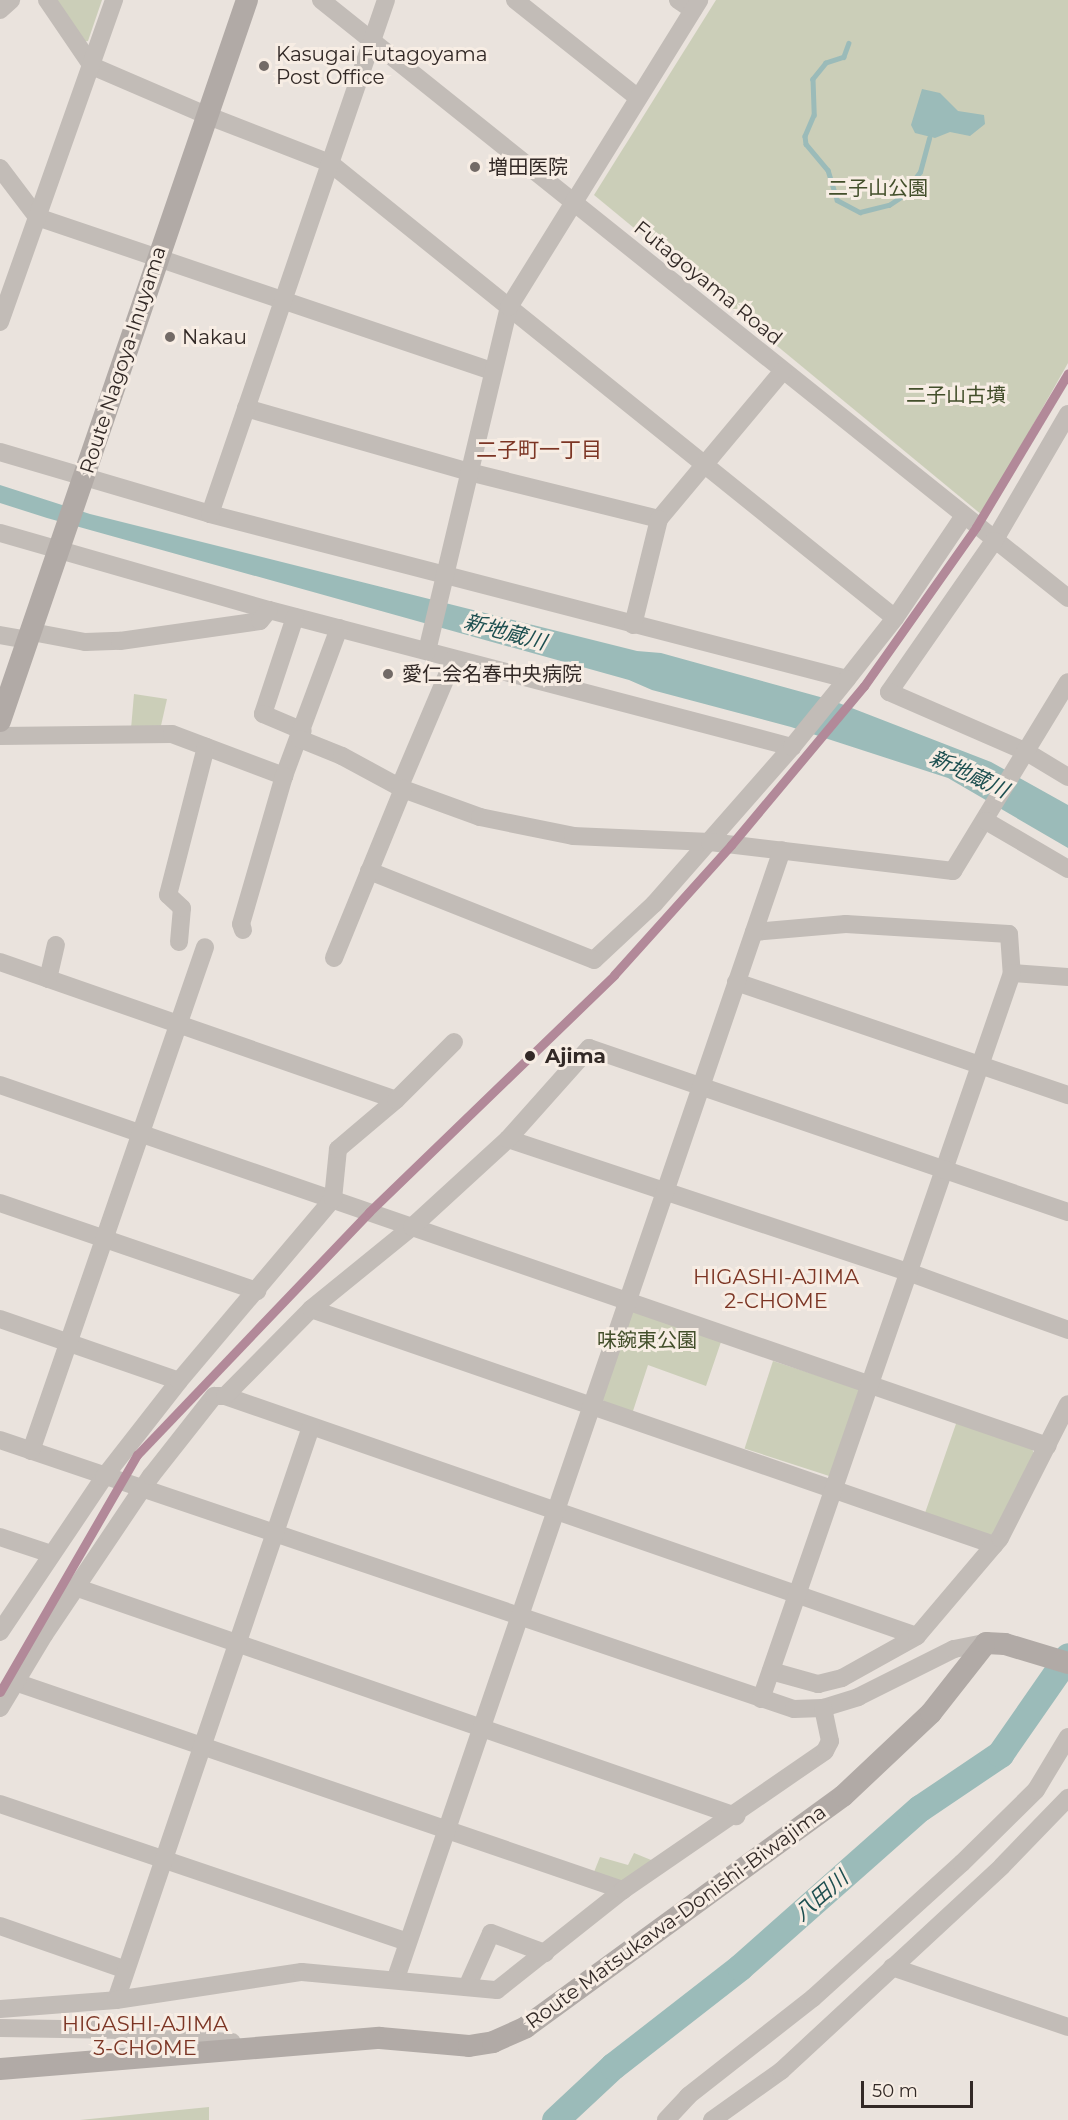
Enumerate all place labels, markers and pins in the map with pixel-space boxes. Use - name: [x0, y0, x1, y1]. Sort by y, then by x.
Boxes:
- place label: Kasugai Futagoyama Post Office: [276, 42, 488, 89]
- marker: Kasugai Futagoyama Post Office: [257, 59, 271, 73]
- place label: 増田医院: [488, 155, 568, 179]
- marker: 増田医院: [466, 158, 484, 176]
- place label: Nakau: [182, 325, 247, 349]
- marker: Nakau: [163, 330, 177, 344]
- place label: 愛仁会名春中央病院: [402, 662, 582, 686]
- marker: 愛仁会名春中央病院: [379, 665, 397, 683]
- place label: Ajima: [545, 1044, 606, 1068]
- marker: Ajima: [520, 1046, 540, 1066]

